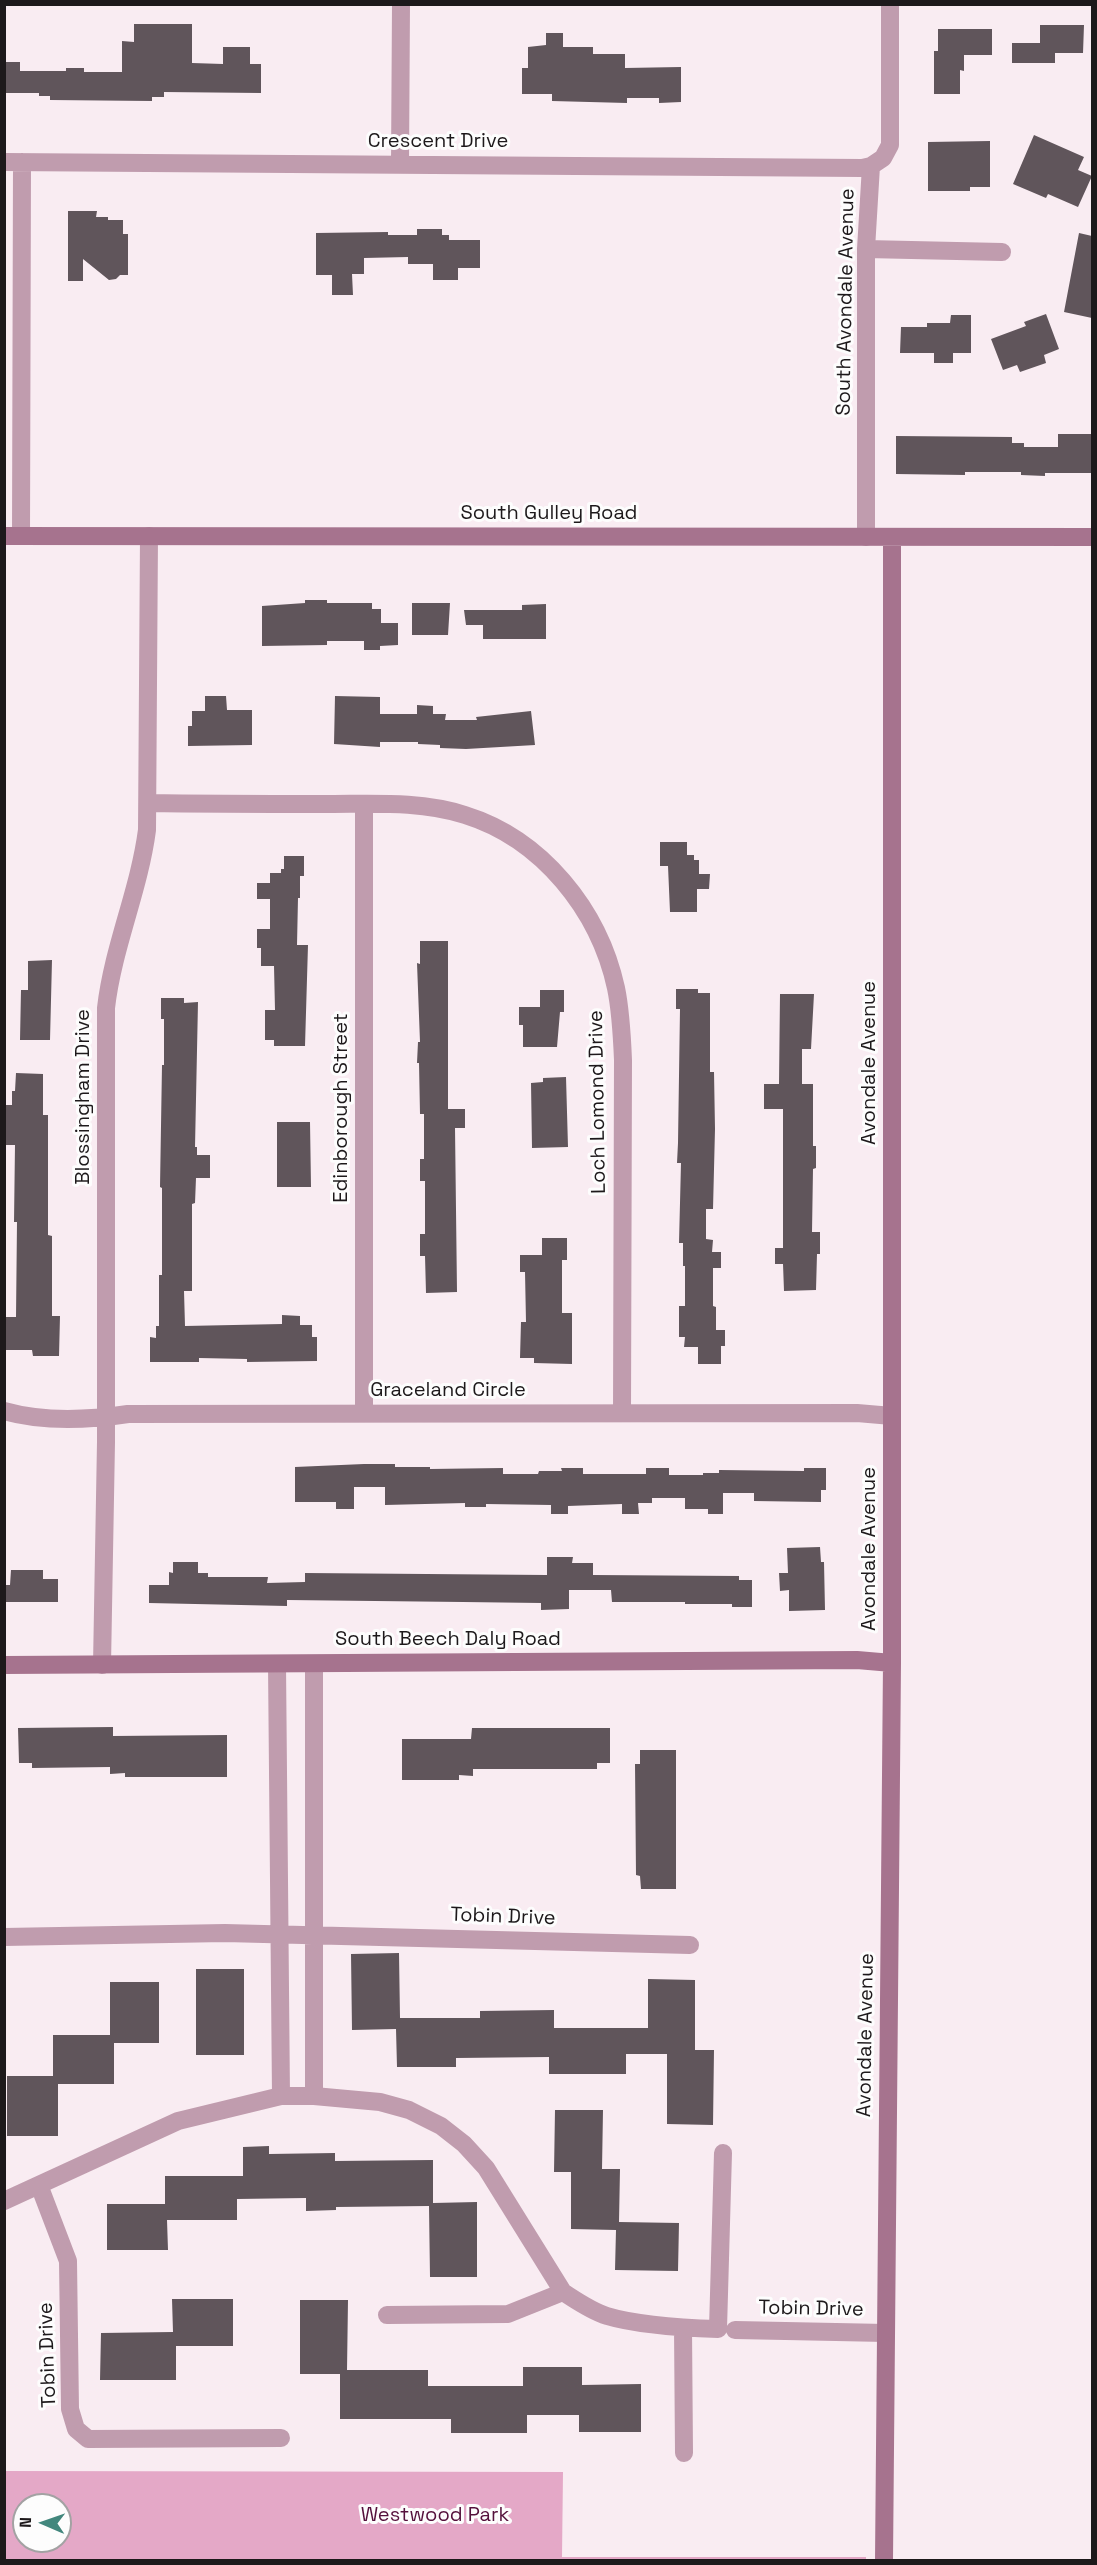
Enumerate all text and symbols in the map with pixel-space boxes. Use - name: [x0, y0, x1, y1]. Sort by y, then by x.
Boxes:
- street label: Crescent Drive: [368, 130, 508, 154]
- street label: South Avondale Avenue: [832, 188, 860, 416]
- street label: South Gulley Road: [460, 502, 638, 526]
- street label: Avondale Avenue: [858, 981, 882, 1145]
- street label: Blossingham Drive: [72, 1009, 96, 1185]
- street label: Loch Lomond Drive: [584, 1010, 612, 1194]
- street label: Edinborough Street: [330, 1013, 354, 1203]
- street label: Graceland Circle: [370, 1379, 526, 1403]
- street label: Avondale Avenue: [858, 1467, 882, 1631]
- street label: South Beech Daly Road: [335, 1628, 561, 1652]
- street label: Tobin Drive: [450, 1903, 556, 1931]
- street label: Avondale Avenue: [853, 1953, 879, 2117]
- street label: Tobin Drive: [758, 2296, 864, 2322]
- street label: Tobin Drive: [34, 2302, 62, 2408]
- north arrow: [12, 2493, 72, 2553]
- park label: Westwood Park: [361, 2504, 509, 2528]
- text: N: [15, 2517, 36, 2528]

